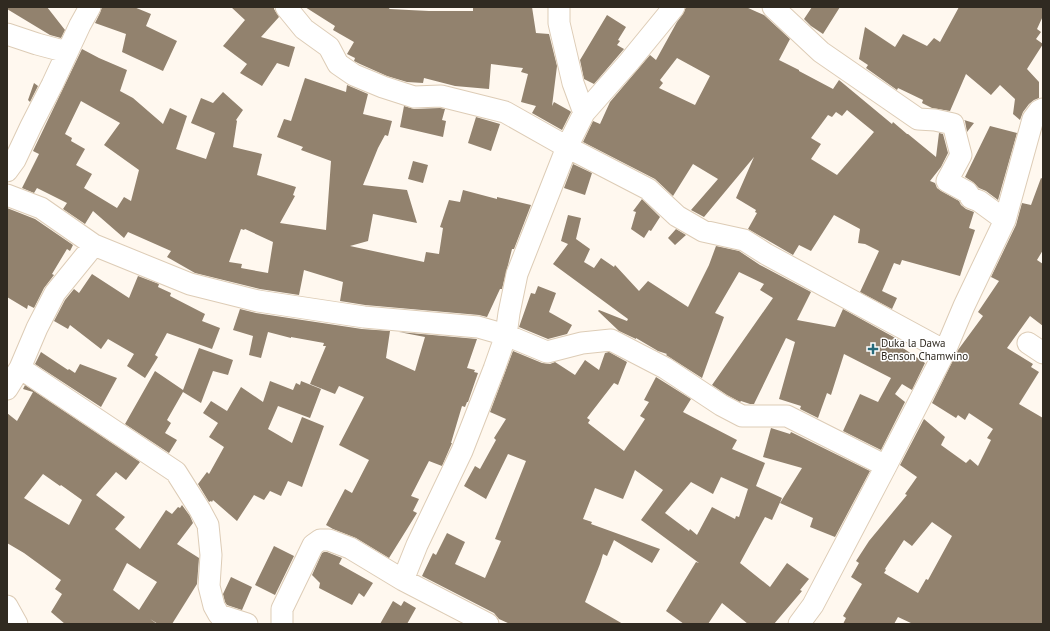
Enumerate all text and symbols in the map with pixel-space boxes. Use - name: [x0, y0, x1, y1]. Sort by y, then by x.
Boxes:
- place label: Duka la Dawa Benson Chamwino: [881, 336, 968, 363]
- marker: Duka la Dawa Benson Chamwino: [868, 344, 878, 354]

